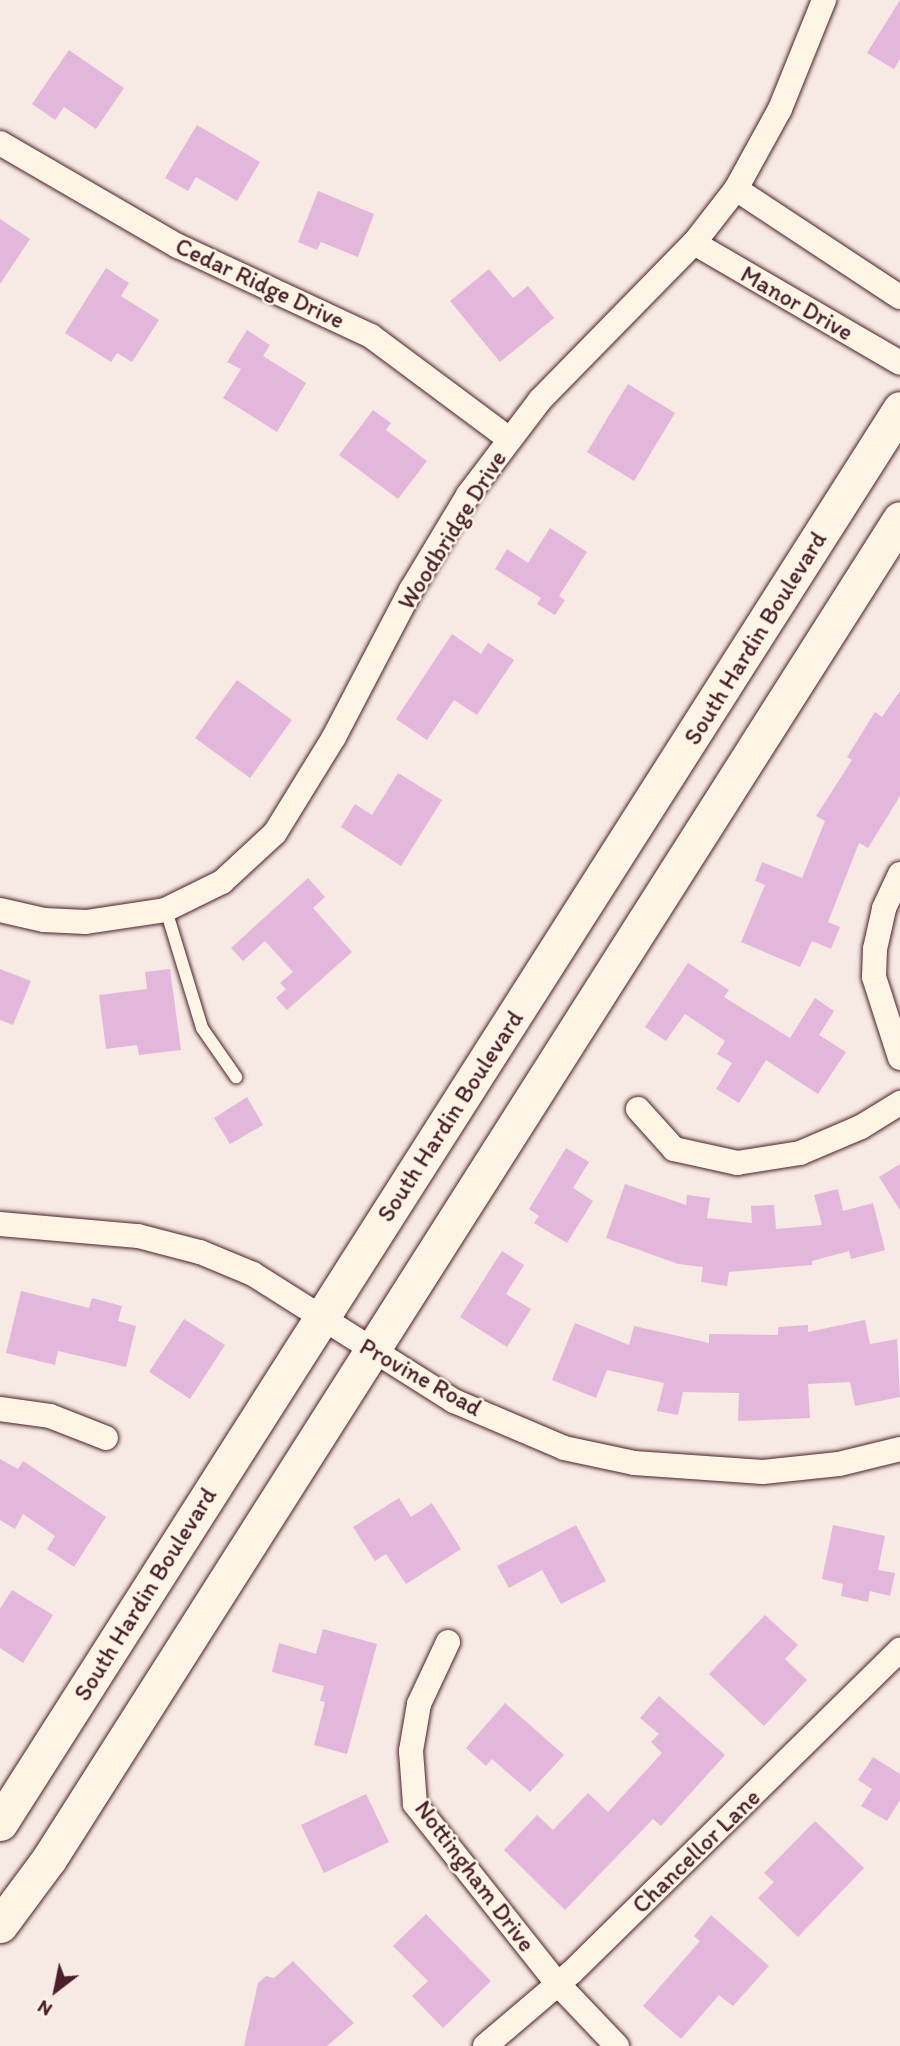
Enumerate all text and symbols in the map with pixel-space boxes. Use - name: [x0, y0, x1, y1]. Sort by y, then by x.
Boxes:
- street label: Cedar Ridge Drive: [171, 231, 349, 335]
- street label: Manor Drive: [735, 259, 859, 347]
- street label: Woodbridge Drive: [392, 445, 512, 615]
- street label: South Hardin Boulevard: [677, 525, 833, 751]
- street label: South Hardin Boulevard: [370, 1004, 530, 1228]
- street label: Provine Road: [355, 1332, 487, 1422]
- street label: South Hardin Boulevard: [67, 1481, 223, 1707]
- street label: Chancellor Lane: [626, 1783, 766, 1919]
- street label: Nottingham Drive: [409, 1795, 541, 1957]
- north arrow: [21, 1955, 91, 2025]
- text: N: [33, 1995, 56, 2021]

